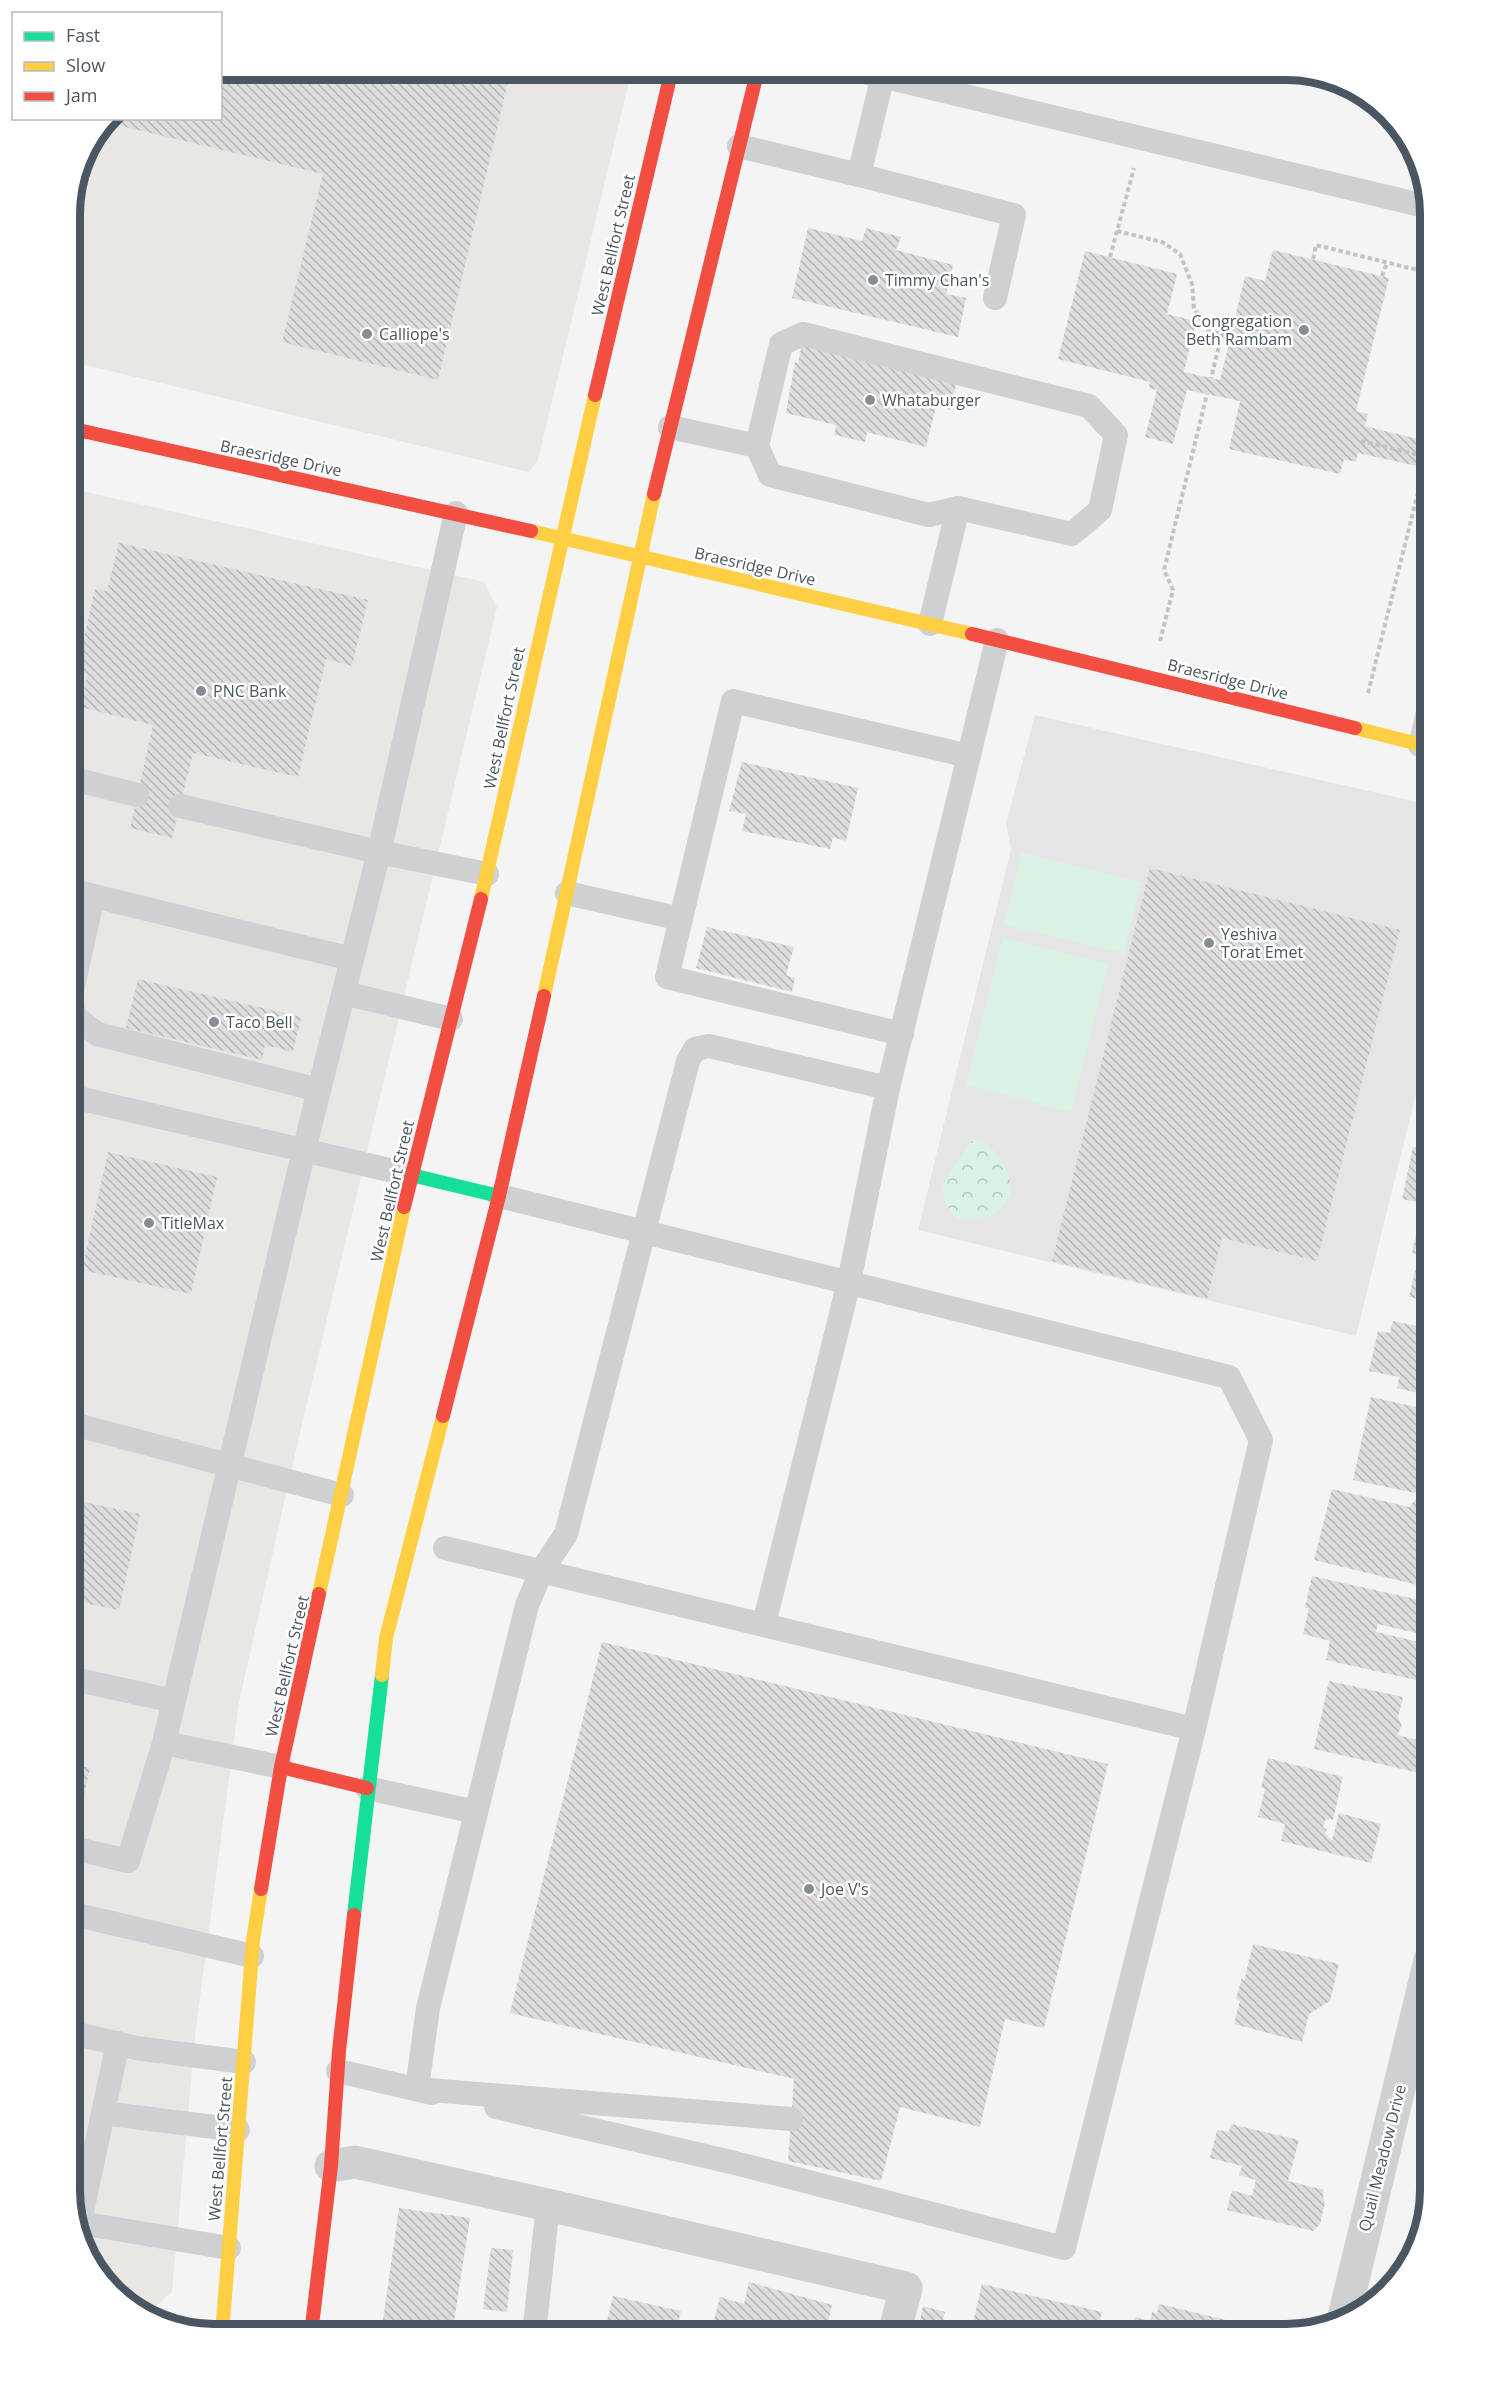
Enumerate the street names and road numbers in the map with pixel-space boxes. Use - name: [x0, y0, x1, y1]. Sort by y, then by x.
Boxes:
- street label: West Bellfort Street: [586, 172, 640, 318]
- street label: Braesridge Drive: [218, 434, 344, 482]
- street label: Braesridge Drive: [692, 541, 818, 591]
- street label: West Bellfort Street: [478, 645, 530, 791]
- street label: Braesridge Drive: [1165, 653, 1291, 705]
- street label: West Bellfort Street: [365, 1118, 419, 1264]
- street label: West Bellfort Street: [260, 1593, 314, 1739]
- street label: West Bellfort Street: [203, 2076, 237, 2222]
- street label: Quail Meadow Drive: [1353, 2082, 1411, 2234]

